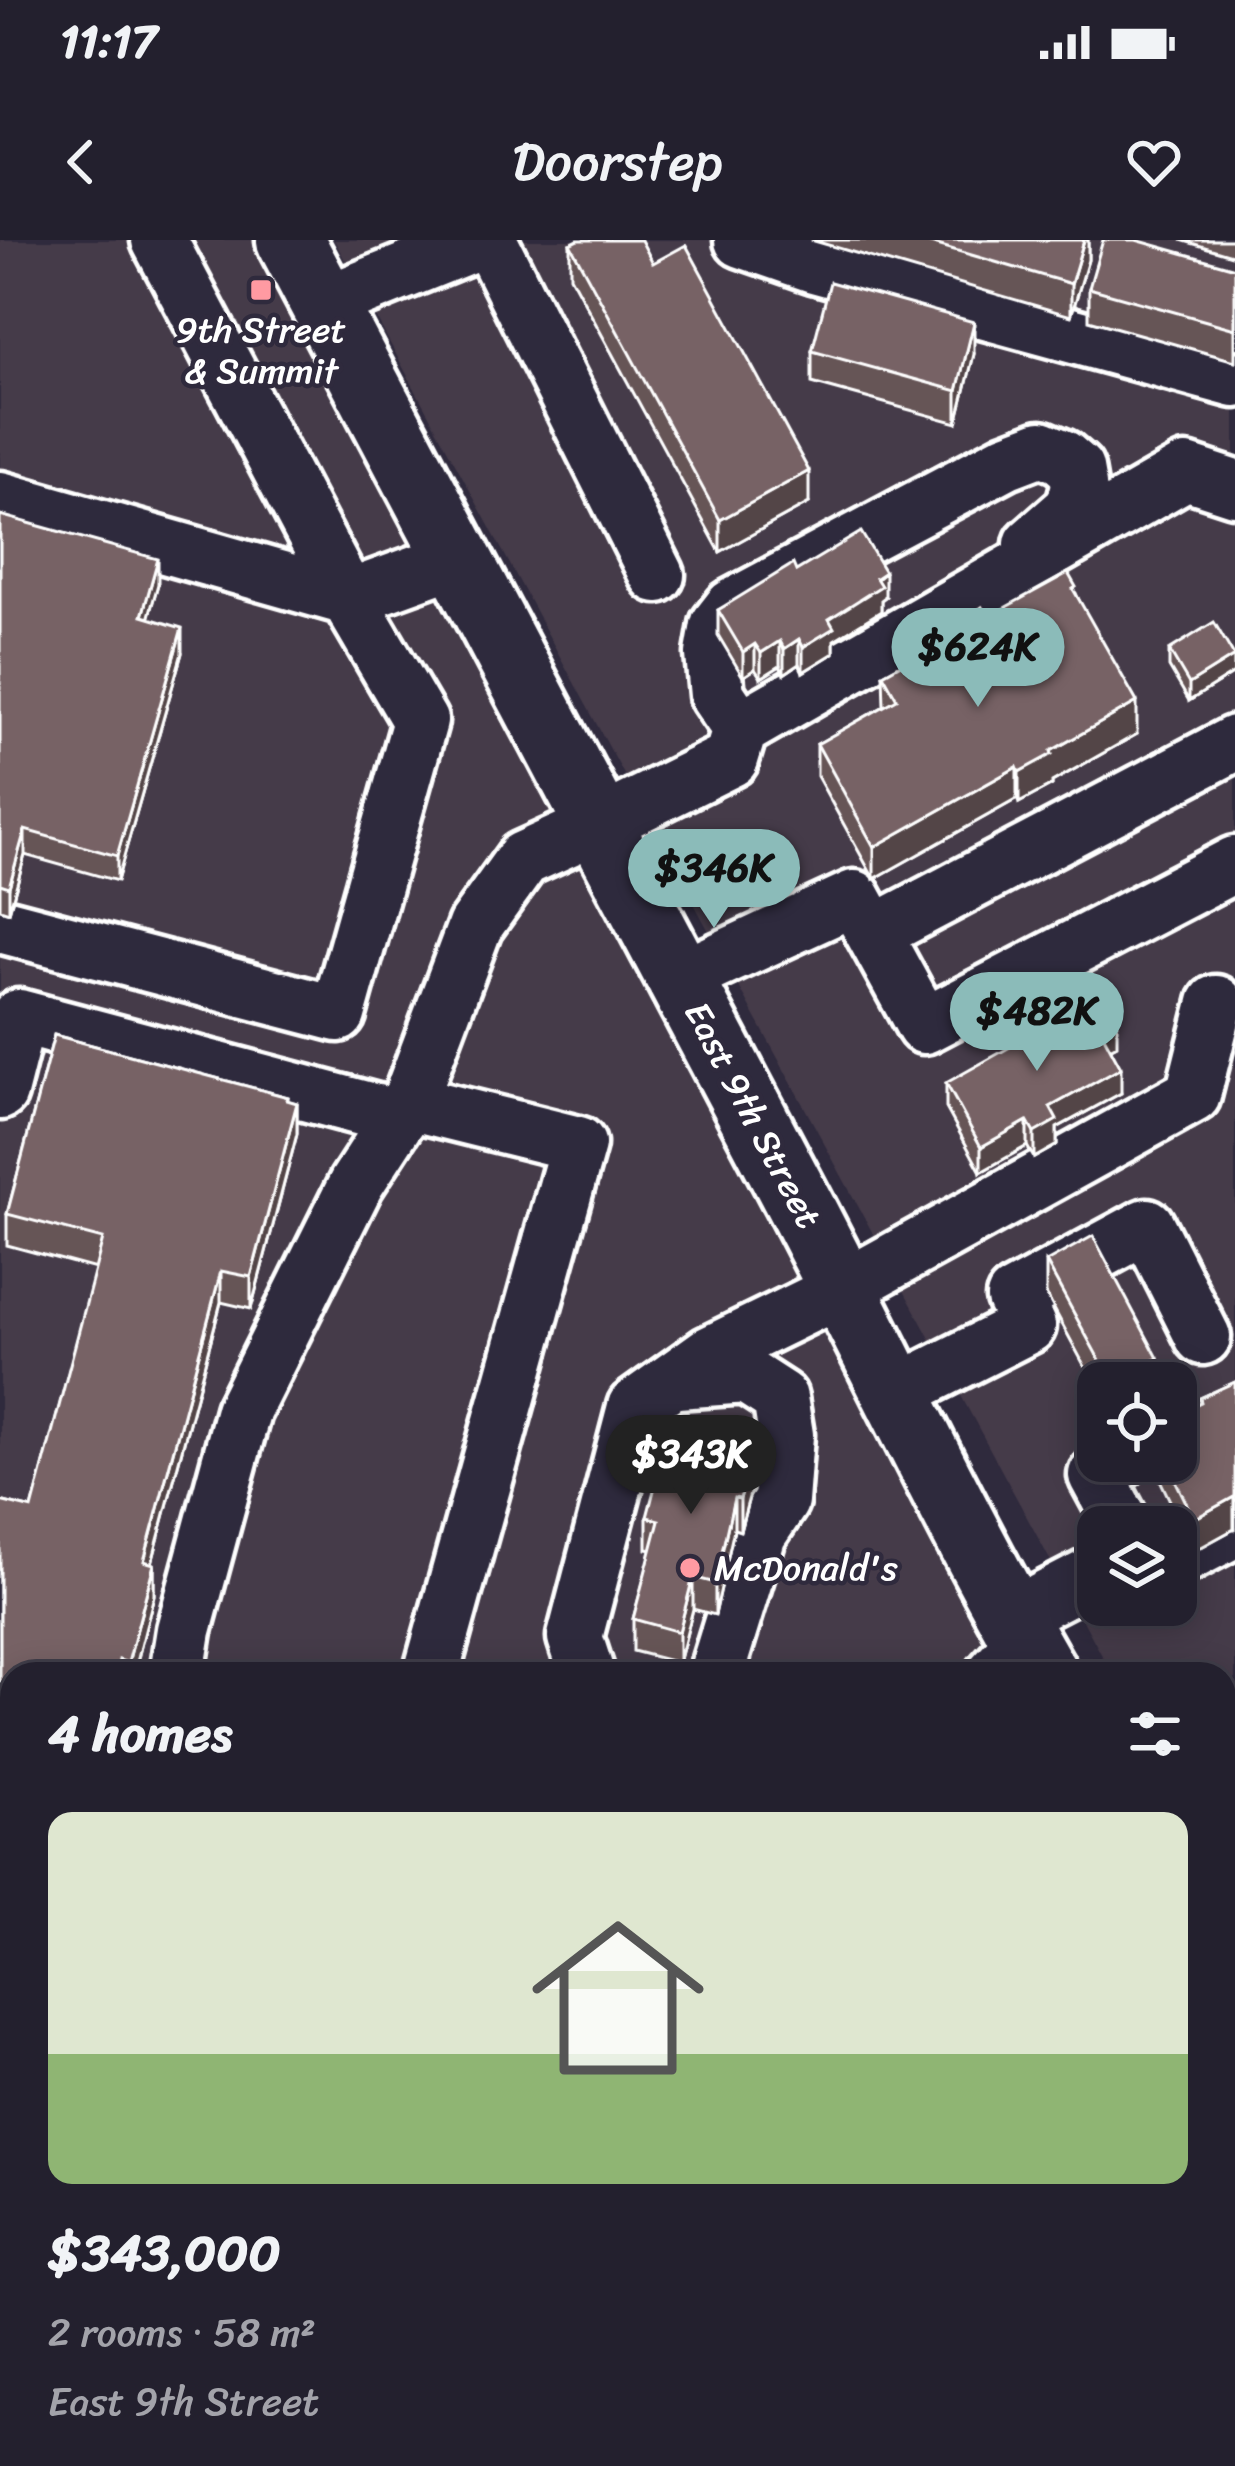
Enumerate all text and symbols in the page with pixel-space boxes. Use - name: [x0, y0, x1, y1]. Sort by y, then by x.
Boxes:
- text: 11:17: [60, 2, 157, 82]
- text: Doorstep: [512, 114, 723, 210]
- icon: back: [48, 129, 114, 195]
- icon: heart: [1121, 129, 1187, 195]
- marker: 9th Street & Summit: [248, 277, 274, 303]
- place label: 9th Street & Summit: [176, 298, 346, 403]
- pin: $624K: [894, 608, 1062, 710]
- text: $624K: [919, 612, 1038, 681]
- pin: $346K: [630, 829, 798, 931]
- text: $346K: [655, 833, 773, 902]
- pin: $482K: [953, 972, 1121, 1074]
- text: $482K: [977, 976, 1097, 1045]
- street label: East 9th Street: [666, 989, 840, 1241]
- map controls: [1077, 1362, 1197, 1626]
- button: locate: [1077, 1362, 1197, 1482]
- pin: $343K: [607, 1415, 775, 1517]
- text: $343K: [632, 1419, 750, 1488]
- button: layers: [1077, 1506, 1197, 1626]
- place label: McDonald's: [714, 1536, 898, 1600]
- marker: McDonald's: [677, 1555, 703, 1581]
- text: 4 homes: [48, 1689, 232, 1779]
- icon: filters: [1122, 1701, 1188, 1767]
- icon: home: [510, 1890, 726, 2106]
- text: $343,000: [48, 2208, 281, 2298]
- text: 2 rooms · 58 m²: [48, 2298, 316, 2367]
- text: East 9th Street: [48, 2367, 319, 2436]

